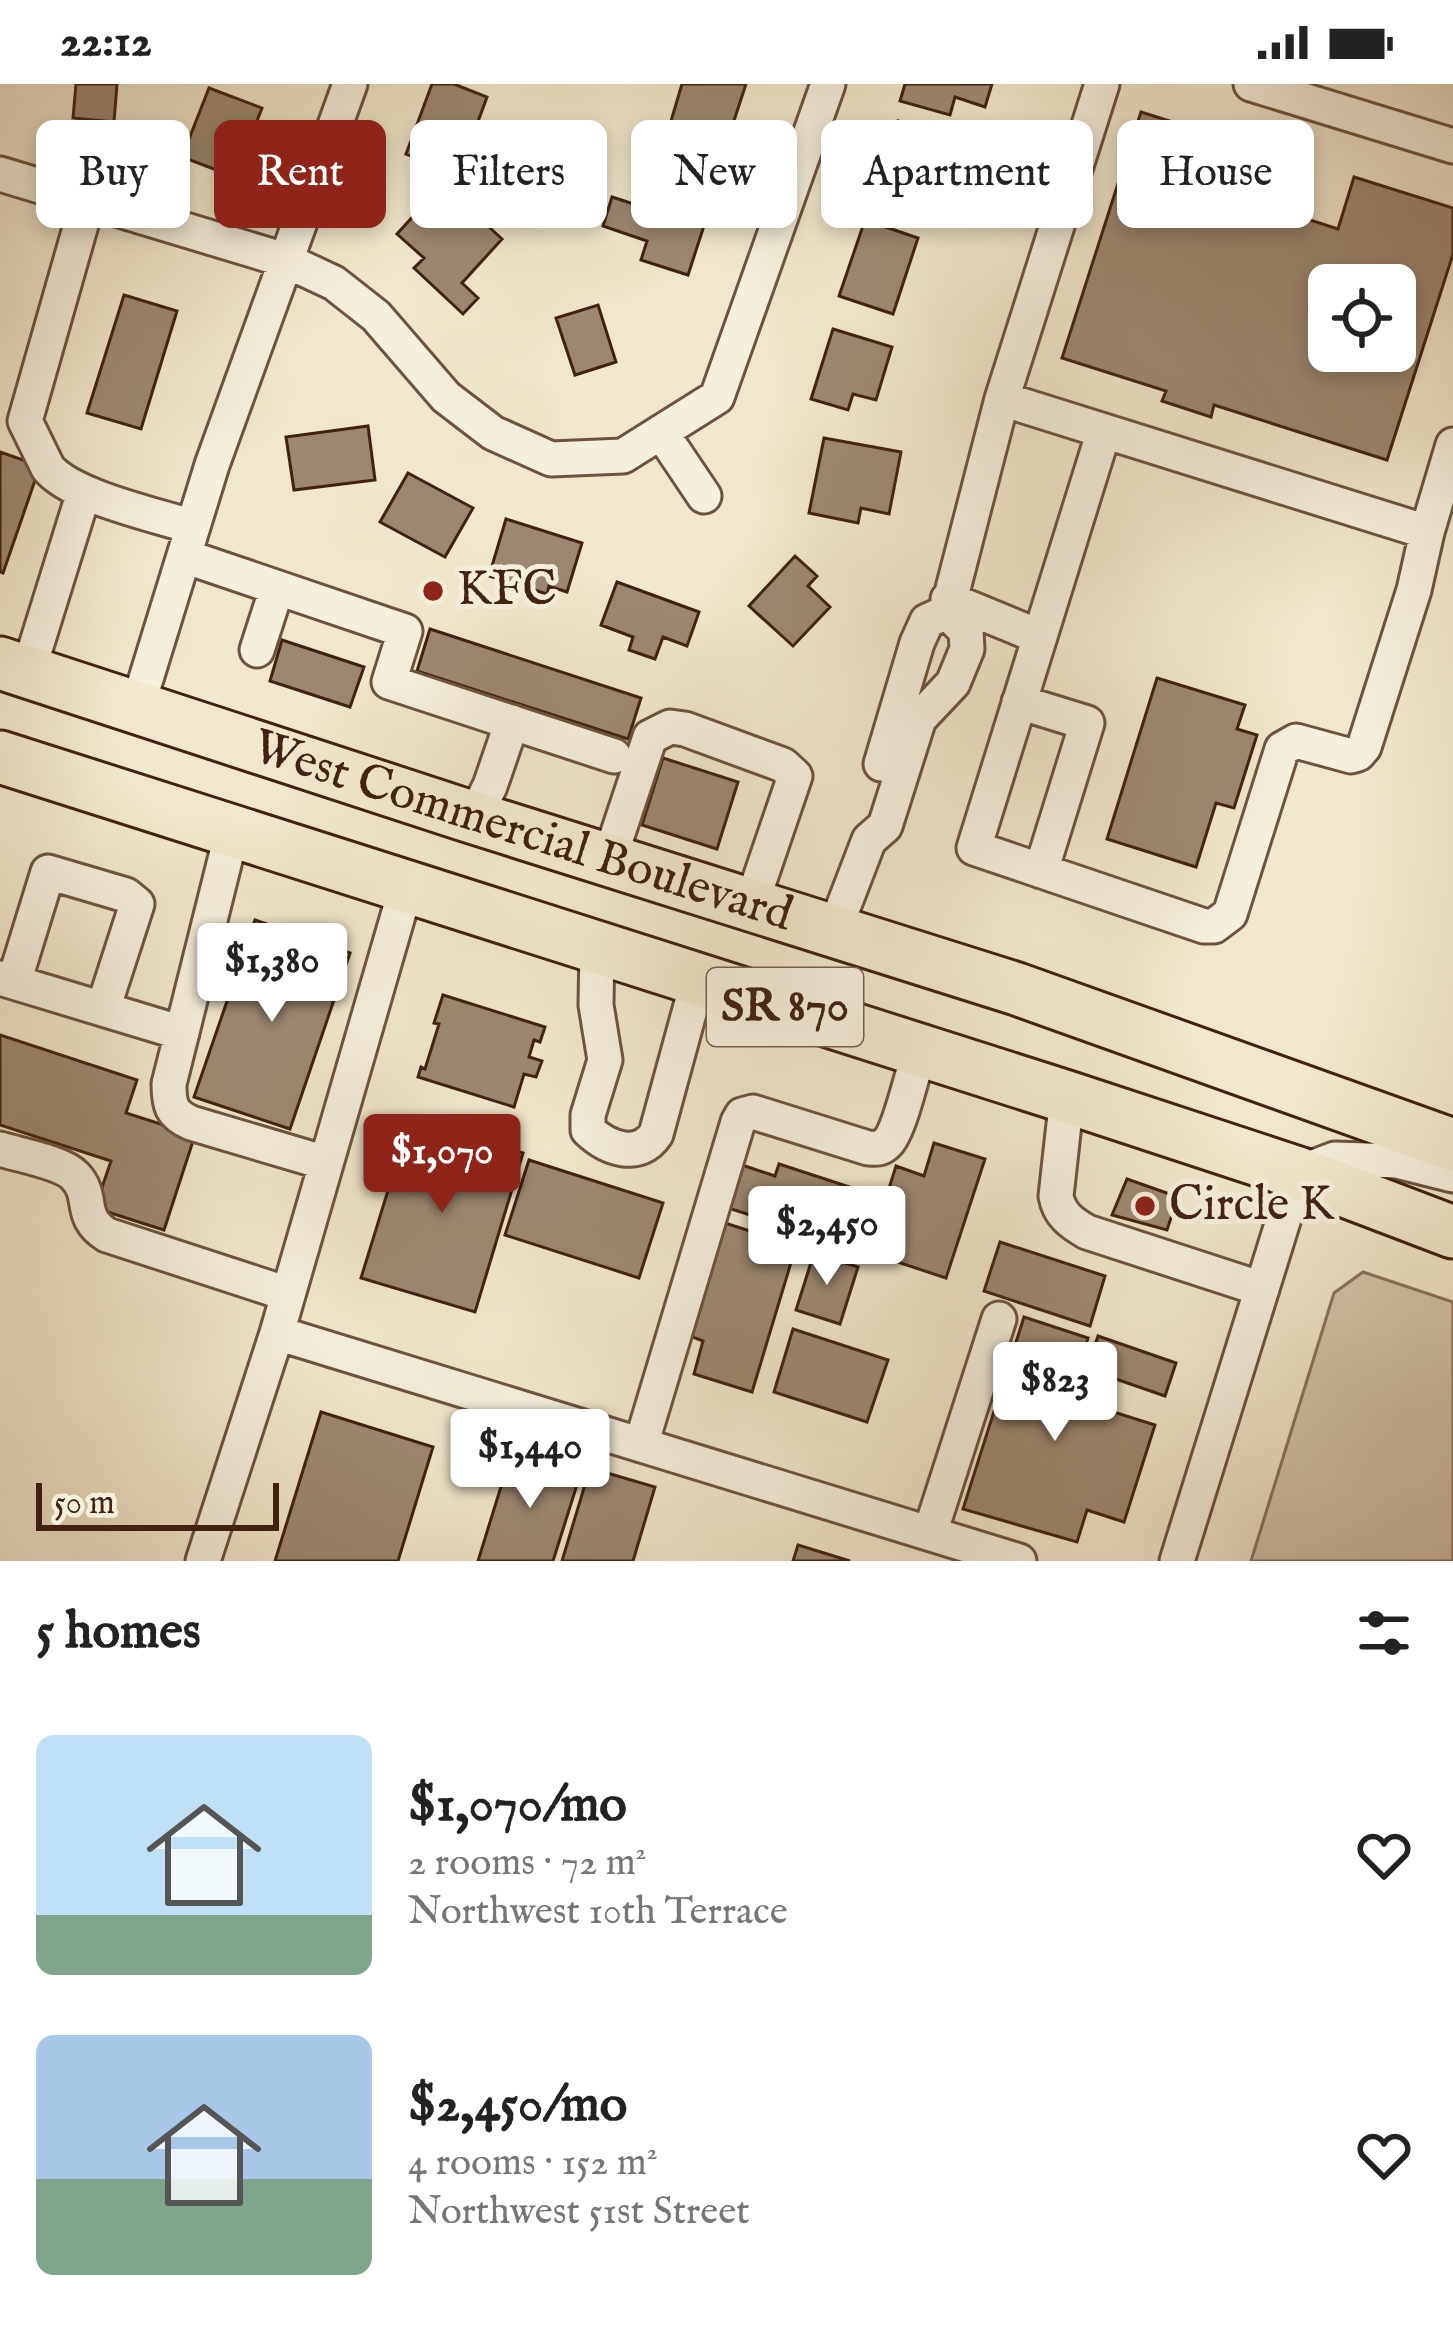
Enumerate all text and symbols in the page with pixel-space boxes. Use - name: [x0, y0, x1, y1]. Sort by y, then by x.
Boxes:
- text: 22:12: [60, 14, 152, 71]
- chip: Buy: [36, 120, 190, 228]
- chip: Rent: [214, 120, 386, 228]
- chip: Filters: [410, 120, 607, 228]
- chip: New: [631, 120, 797, 228]
- chip: Apartment: [821, 120, 1093, 228]
- chip: House: [1117, 120, 1314, 228]
- map controls: [1308, 264, 1416, 372]
- button: locate: [1308, 264, 1416, 372]
- place label: KFC: [457, 561, 557, 621]
- marker: KFC: [420, 578, 446, 604]
- street label: West Commercial Boulevard: [245, 718, 800, 946]
- pin: $1,380: [174, 923, 370, 1025]
- text: $1,380: [224, 937, 320, 986]
- road number: SR 870: [707, 968, 863, 1046]
- pin: $1,070: [344, 1114, 540, 1216]
- text: $1,070: [390, 1128, 494, 1177]
- place label: Circle K: [1169, 1176, 1336, 1236]
- pin: $2,450: [729, 1186, 925, 1288]
- marker: Circle K: [1132, 1193, 1158, 1219]
- text: $2,450: [775, 1200, 879, 1249]
- pin: $823: [984, 1342, 1126, 1444]
- text: $823: [1020, 1356, 1090, 1405]
- pin: $1,440: [432, 1409, 628, 1511]
- text: $1,440: [478, 1423, 582, 1472]
- scale bar: [36, 1477, 279, 1530]
- text: 50 m: [54, 1483, 115, 1525]
- icon: filters: [1351, 1600, 1417, 1666]
- text: 5 homes: [36, 1601, 201, 1666]
- text: $1,070/mo: [408, 1774, 627, 1839]
- icon: home: [132, 1783, 276, 1927]
- icon: heart: [1351, 1822, 1417, 1888]
- text: 2 rooms · 72 m²: [408, 1839, 647, 1888]
- text: Northwest 10th Terrace: [408, 1888, 788, 1937]
- text: $2,450/mo: [408, 2074, 627, 2139]
- icon: home: [132, 2083, 276, 2227]
- icon: heart: [1351, 2122, 1417, 2188]
- text: 4 rooms · 152 m²: [408, 2139, 658, 2188]
- text: Northwest 51st Street: [408, 2188, 750, 2237]

